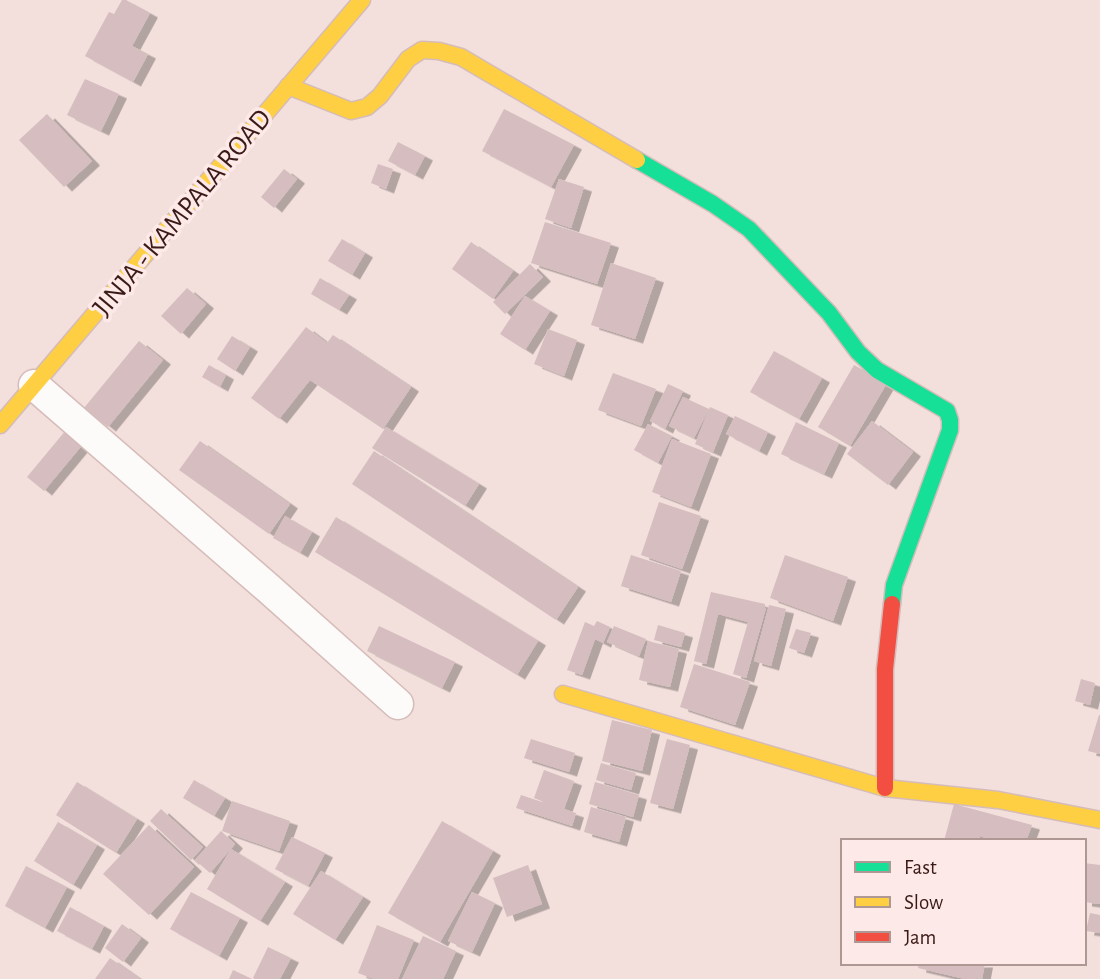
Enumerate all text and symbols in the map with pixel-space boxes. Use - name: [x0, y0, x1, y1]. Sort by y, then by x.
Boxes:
- street label: JINJA - KAMPALA ROAD: [88, 105, 277, 322]
- legend: [841, 839, 1086, 965]
- text: Fast: [904, 857, 937, 878]
- text: Slow: [904, 892, 943, 913]
- text: Jam: [904, 927, 936, 948]

